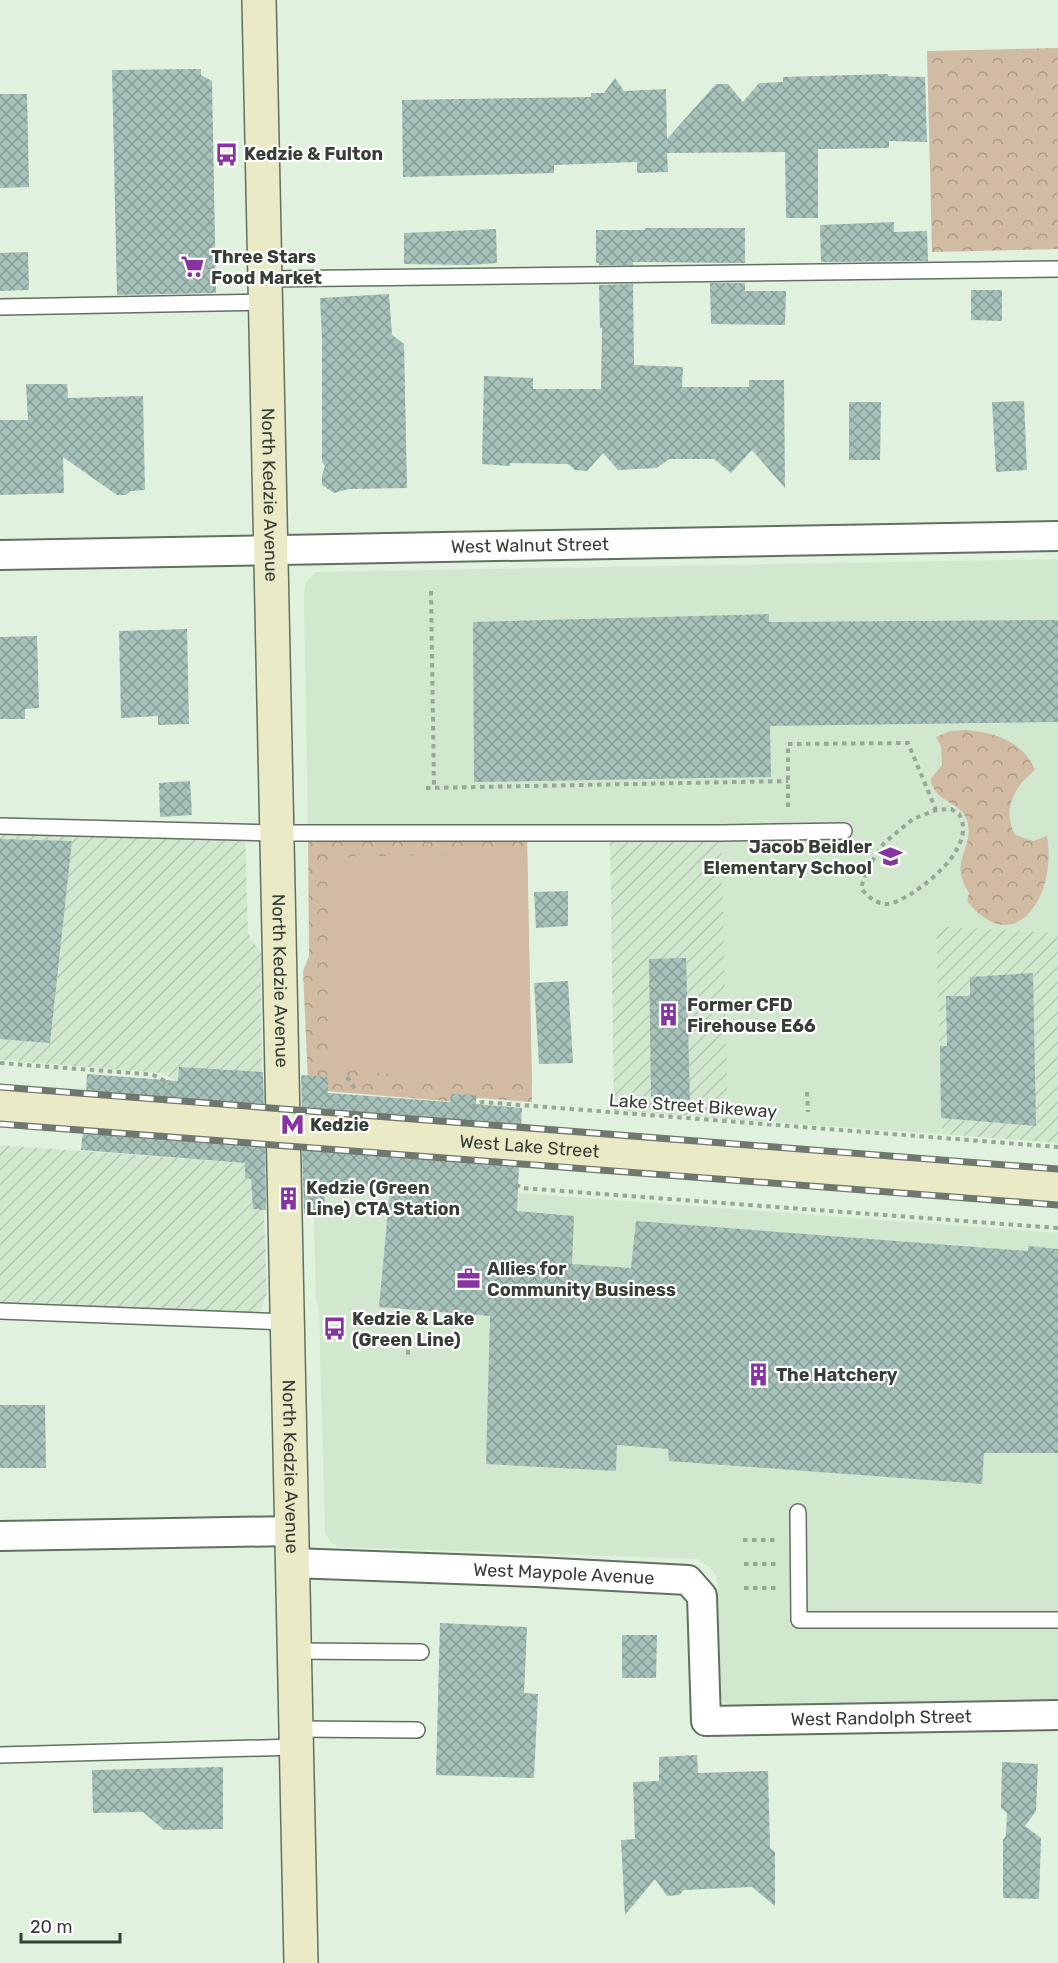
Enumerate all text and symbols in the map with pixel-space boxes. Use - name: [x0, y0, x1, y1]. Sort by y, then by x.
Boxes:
- bus stop icon: Kedzie & Fulton: [213, 141, 239, 167]
- place label: Kedzie & Fulton: [244, 143, 383, 165]
- place label: Three Stars Food Market: [211, 246, 322, 289]
- supermarket icon: Three Stars Food Market: [180, 254, 206, 280]
- street label: North Kedzie Avenue: [257, 408, 282, 582]
- street label: West Walnut Street: [451, 533, 609, 558]
- place label: Jacob Beidler Elementary School: [703, 836, 872, 879]
- school or university icon: Jacob Beidler Elementary School: [877, 844, 903, 870]
- street label: North Kedzie Avenue: [267, 894, 293, 1068]
- place label: Former CFD Firehouse E66: [687, 994, 816, 1037]
- building icon: Former CFD Firehouse E66: [656, 1002, 682, 1028]
- street label: Lake Street Bikeway: [608, 1089, 778, 1123]
- metro station icon: Kedzie: [279, 1112, 305, 1138]
- place label: Kedzie: [310, 1114, 370, 1136]
- street label: West Lake Street: [459, 1130, 600, 1163]
- place label: Kedzie (Green Line) CTA Station: [306, 1177, 460, 1220]
- building icon: Kedzie (Green Line) CTA Station: [275, 1185, 301, 1211]
- place label: Allies for Community Business: [487, 1258, 676, 1301]
- office icon: Allies for Community Business: [456, 1266, 482, 1292]
- place label: Kedzie & Lake (Green Line): [352, 1308, 475, 1351]
- bus stop icon: Kedzie & Lake (Green Line): [321, 1316, 347, 1342]
- building icon: The Hatchery: [745, 1362, 771, 1388]
- place label: The Hatchery: [776, 1364, 898, 1386]
- street label: North Kedzie Avenue: [278, 1379, 303, 1554]
- street label: West Maypole Avenue: [473, 1559, 655, 1589]
- street label: West Randolph Street: [791, 1705, 972, 1731]
- scale bar: [21, 1906, 120, 1944]
- text: 20 m: [30, 1916, 72, 1938]

